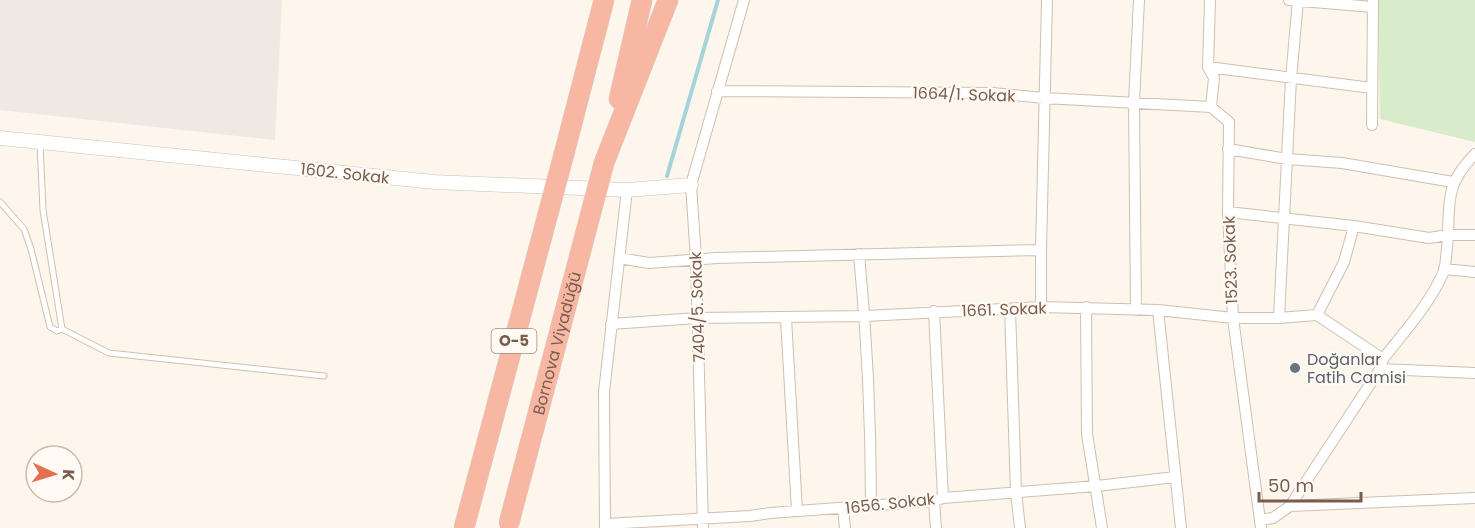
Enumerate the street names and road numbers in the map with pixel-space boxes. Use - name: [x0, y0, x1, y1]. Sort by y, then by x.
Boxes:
- street label: 1664/1. Sokak: [912, 81, 1017, 108]
- street label: 1602. Sokak: [299, 157, 391, 190]
- street label: 1523. Sokak: [1217, 215, 1244, 305]
- street label: 7404/5. Sokak: [684, 250, 711, 363]
- street label: Bornova Viyadüğü: [527, 269, 587, 417]
- street label: 1661. Sokak: [961, 296, 1048, 322]
- road number: O-5: [492, 329, 536, 353]
- street label: 1656. Sokak: [844, 487, 937, 520]

